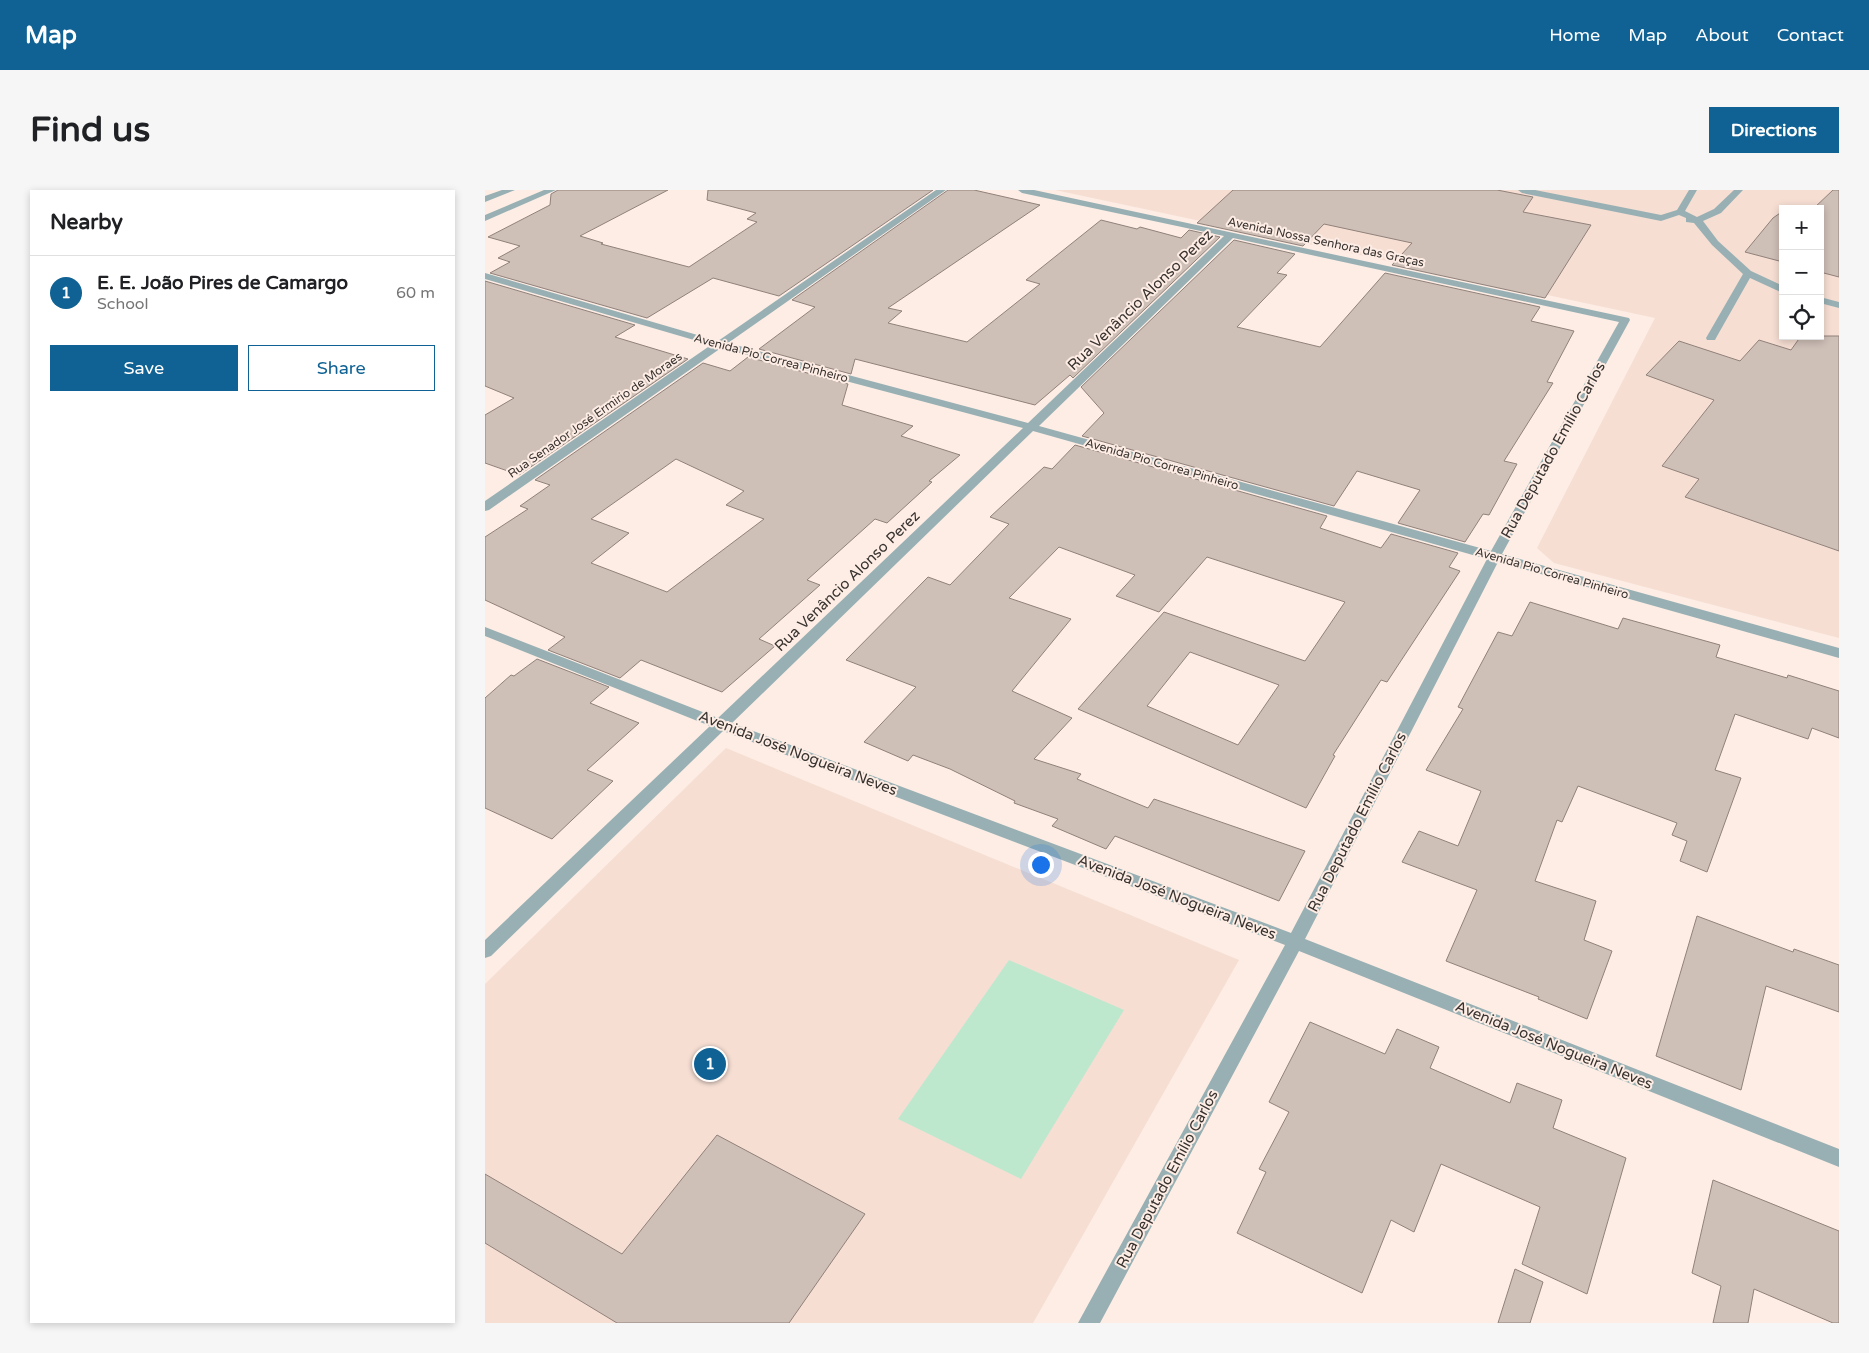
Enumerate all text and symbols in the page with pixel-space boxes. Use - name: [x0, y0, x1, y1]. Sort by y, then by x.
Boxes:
- text: Map: [25, 21, 77, 50]
- text: Home: [1549, 24, 1600, 46]
- text: Map: [1628, 24, 1667, 46]
- text: About: [1695, 24, 1749, 46]
- text: Contact: [1777, 24, 1844, 46]
- button: Directions: [1709, 107, 1839, 153]
- text: Find us: [30, 109, 150, 151]
- map controls: [1779, 205, 1824, 340]
- button: +: [1779, 205, 1824, 250]
- text: Nearby: [50, 210, 123, 235]
- street label: Avenida Nossa Senhora das Graças: [1226, 214, 1426, 270]
- street label: Rua Venâncio Alonso Perez: [1064, 226, 1216, 374]
- button: −: [1779, 250, 1824, 295]
- text: E. E. João Pires de Camargo: [97, 272, 348, 294]
- text: 1: [61, 283, 71, 303]
- text: 60 m: [396, 283, 435, 303]
- text: School: [97, 294, 149, 314]
- button: locate: [1779, 295, 1824, 340]
- street label: Avenida Pio Correa Pinheiro: [692, 331, 850, 385]
- button: Save: [50, 345, 238, 391]
- button: Share: [248, 345, 435, 391]
- street label: Rua Senador José Ermirio de Moraes: [505, 349, 685, 481]
- street label: Rua Deputado Emílio Carlos: [1497, 359, 1609, 541]
- street label: Avenida Pio Correa Pinheiro: [1084, 435, 1240, 493]
- street label: Rua Venâncio Alonso Perez: [771, 507, 923, 655]
- street label: Avenida Pio Correa Pinheiro: [1474, 544, 1630, 602]
- street label: Avenida José Nogueira Neves: [696, 707, 900, 799]
- street label: Rua Deputado Emílio Carlos: [1304, 729, 1410, 915]
- street label: Avenida José Nogueira Neves: [1075, 851, 1279, 943]
- your location: [1028, 852, 1054, 878]
- street label: Avenida José Nogueira Neves: [1453, 997, 1655, 1093]
- pin: 1: [694, 1045, 726, 1083]
- street label: Rua Deputado Emílio Carlos: [1112, 1087, 1222, 1271]

